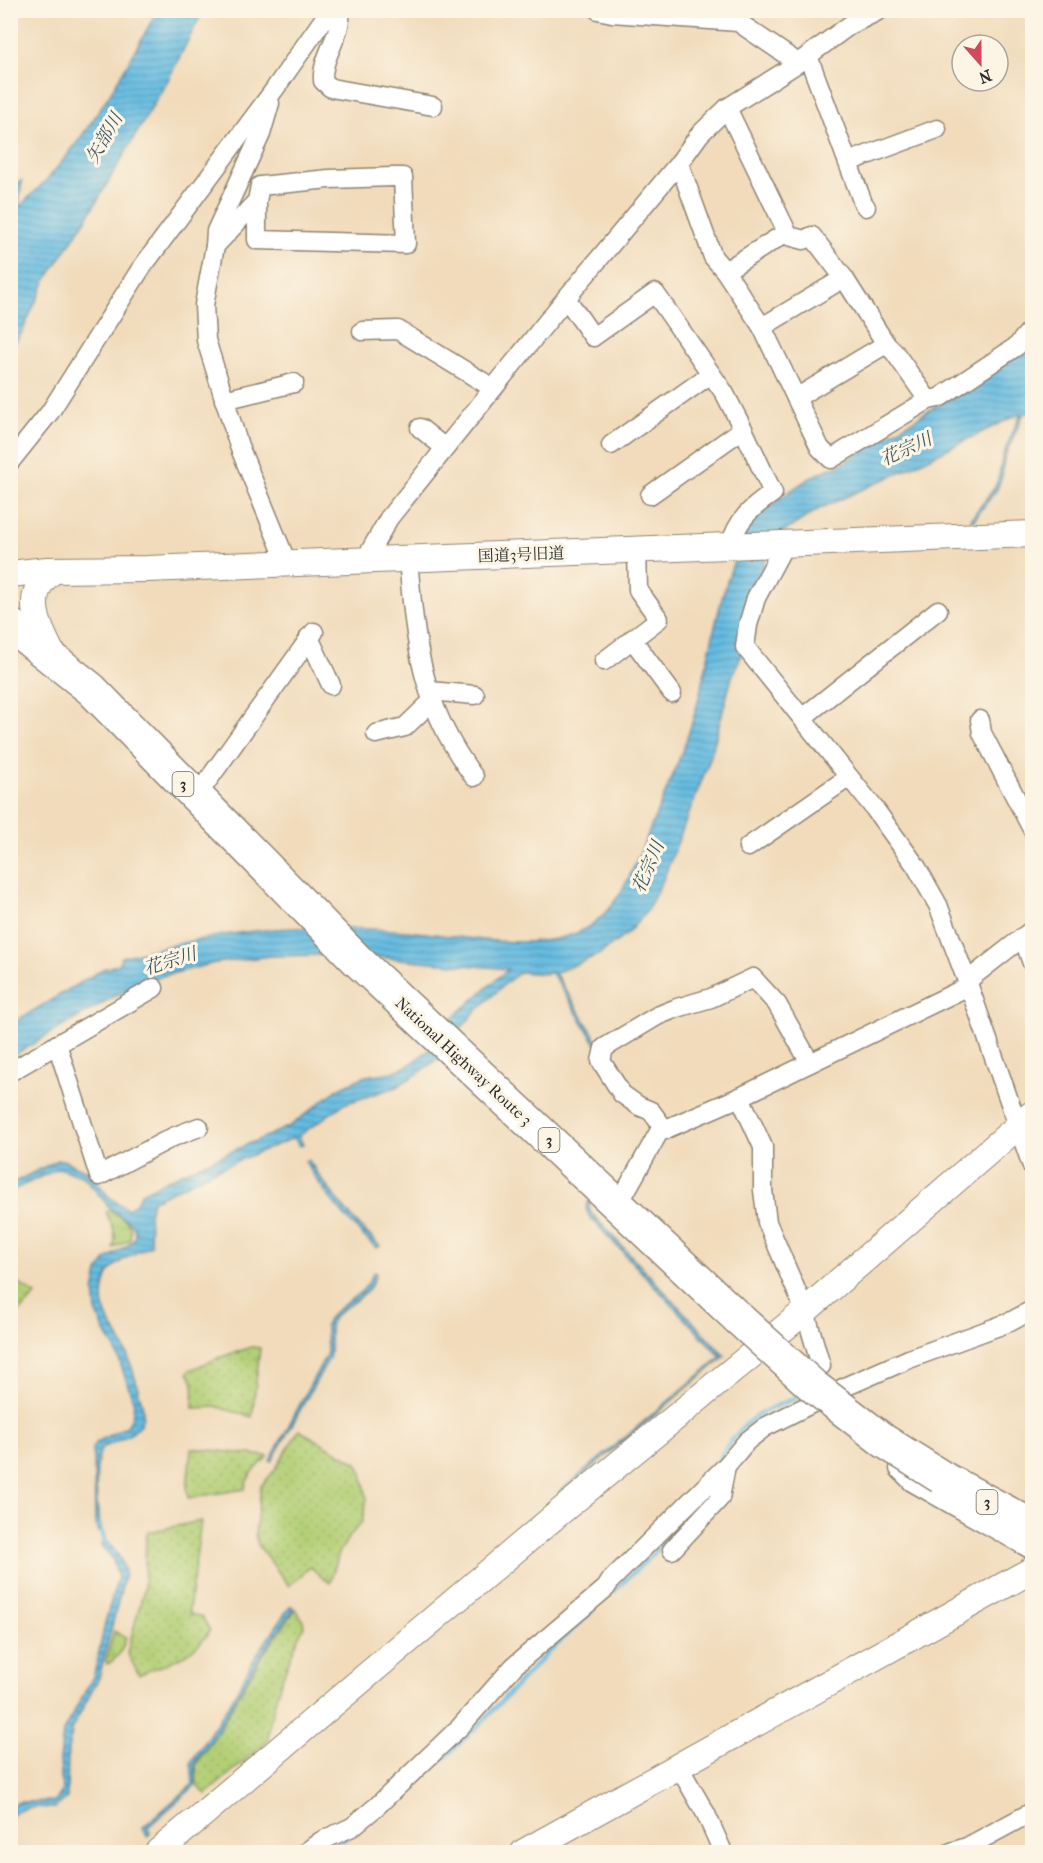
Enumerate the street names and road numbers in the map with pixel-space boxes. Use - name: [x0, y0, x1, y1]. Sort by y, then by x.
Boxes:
- street label: 国道3号旧道: [477, 543, 565, 566]
- road number: 3: [172, 772, 194, 796]
- street label: National Highway Route 3: [392, 993, 536, 1129]
- road number: 3: [538, 1128, 560, 1152]
- road number: 3: [976, 1490, 998, 1514]

